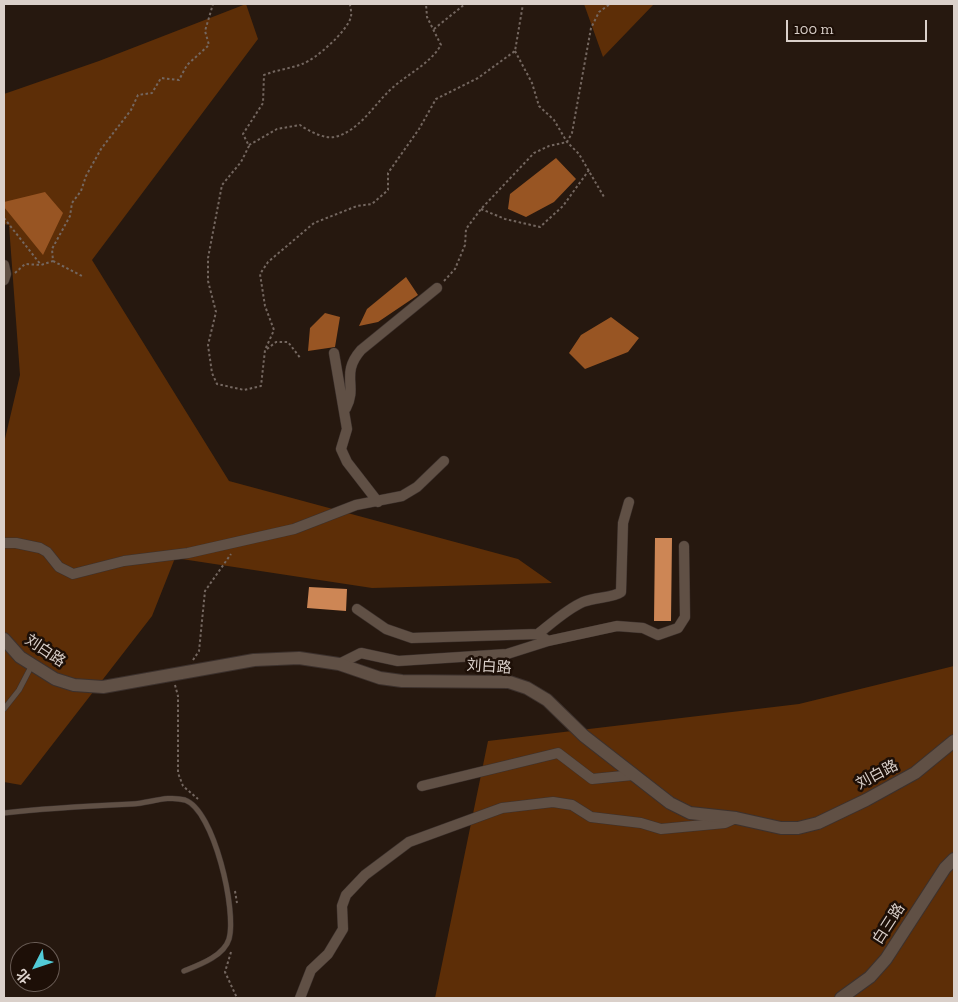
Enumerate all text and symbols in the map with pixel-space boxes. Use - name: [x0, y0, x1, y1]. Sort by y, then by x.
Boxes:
- scale bar: [788, 10, 929, 42]
- text: 100 m: [794, 20, 833, 38]
- street label: 刘白路: [21, 631, 69, 671]
- street label: 刘白路: [466, 656, 512, 678]
- street label: 刘白路: [853, 756, 901, 794]
- street label: 白三路: [869, 900, 909, 948]
- north arrow: [10, 942, 60, 992]
- text: 北: [13, 966, 35, 987]

